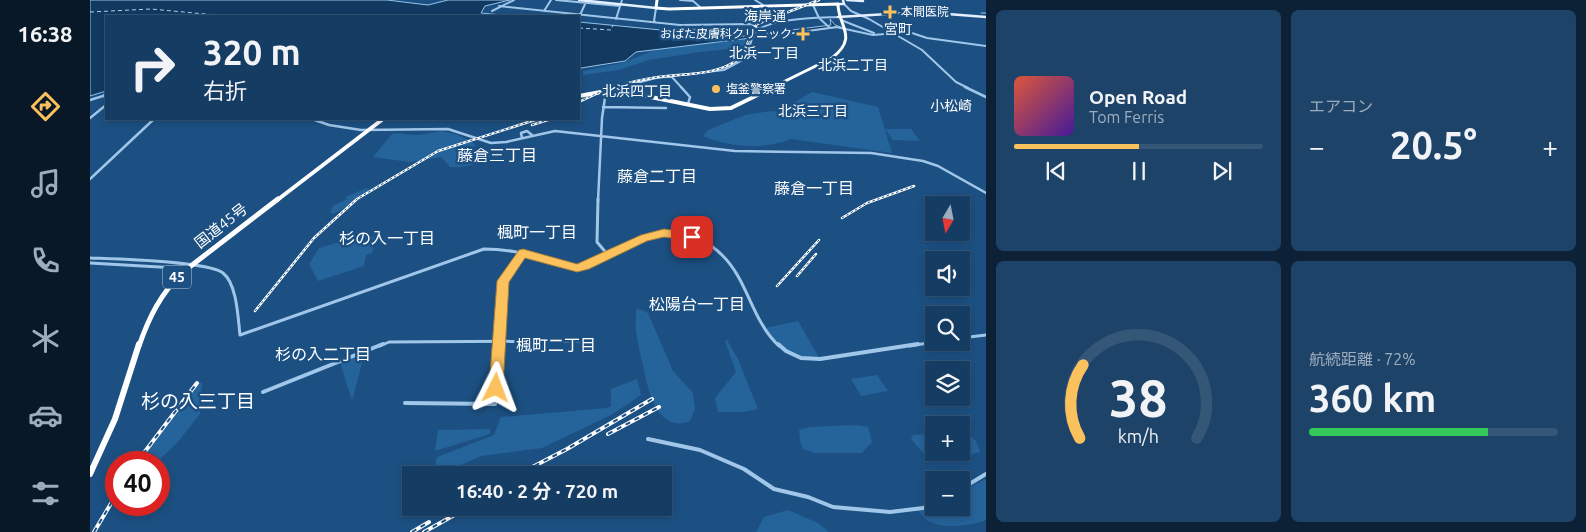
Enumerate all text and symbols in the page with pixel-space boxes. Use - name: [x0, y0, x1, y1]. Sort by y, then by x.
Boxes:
- marker: 本間医院: [883, 5, 897, 19]
- place label: 本間医院: [901, 5, 949, 18]
- district label: 海岸通: [744, 8, 786, 24]
- text: 16:38: [17, 21, 73, 46]
- district label: 宮町: [884, 21, 912, 37]
- place label: おばた皮膚科クリニック: [660, 27, 792, 40]
- marker: おばた皮膚科クリニック: [796, 27, 810, 41]
- text: 320 m: [203, 32, 301, 72]
- icon: right: [120, 35, 185, 100]
- district label: 北浜一丁目: [729, 45, 799, 61]
- district label: 北浜二丁目: [818, 57, 888, 73]
- text: 右折: [203, 78, 247, 103]
- place label: 塩釜警察署: [726, 82, 786, 95]
- district label: 北浜四丁目: [602, 83, 672, 99]
- marker: 塩釜警察署: [710, 83, 722, 95]
- text: Open Road: [1089, 86, 1187, 108]
- icon: directions: [28, 89, 63, 124]
- text: エアコン: [1309, 97, 1373, 115]
- district label: 小松崎: [930, 98, 972, 114]
- district label: 北浜三丁目: [778, 103, 848, 119]
- text: Tom Ferris: [1089, 108, 1164, 126]
- text: 20.5°: [1390, 124, 1477, 166]
- text: −: [1309, 131, 1325, 162]
- text: +: [1542, 131, 1558, 162]
- district label: 藤倉三丁目: [457, 146, 537, 164]
- icon: previous: [1042, 157, 1070, 185]
- icon: pause: [1125, 157, 1153, 185]
- icon: next: [1208, 157, 1236, 185]
- icon: music: [28, 166, 63, 201]
- district label: 藤倉二丁目: [617, 167, 697, 185]
- district label: 藤倉一丁目: [774, 179, 854, 197]
- north arrow: [925, 196, 970, 241]
- map controls: [925, 196, 970, 516]
- street label: 国道45号: [191, 200, 250, 251]
- pin: [671, 216, 713, 258]
- district label: 楓町一丁目: [497, 223, 577, 241]
- icon: arrive: [678, 223, 706, 251]
- district label: 杉の入一丁目: [339, 229, 435, 247]
- icon: phone: [28, 243, 63, 278]
- button: sound: [925, 251, 970, 296]
- road number: 45: [163, 266, 191, 288]
- district label: 松陽台一丁目: [649, 295, 745, 313]
- button: search: [925, 306, 970, 351]
- icon: climate: [28, 321, 63, 356]
- district label: 楓町二丁目: [516, 336, 596, 354]
- district label: 杉の入二丁目: [275, 345, 371, 363]
- text: 航続距離 · 72%: [1309, 350, 1416, 368]
- position arrow: [469, 361, 521, 413]
- button: layers: [925, 361, 970, 406]
- text: 38: [1109, 369, 1168, 427]
- text: 360 km: [1309, 377, 1436, 419]
- district label: 杉の入三丁目: [141, 390, 255, 412]
- icon: car: [28, 398, 63, 433]
- button: +: [925, 416, 970, 461]
- text: km/h: [1118, 426, 1159, 446]
- speed limit sign: 40: [105, 451, 170, 516]
- button: −: [925, 471, 970, 516]
- icon: filters: [28, 476, 63, 511]
- text: 16:40 · 2 分 · 720 m: [456, 480, 618, 502]

